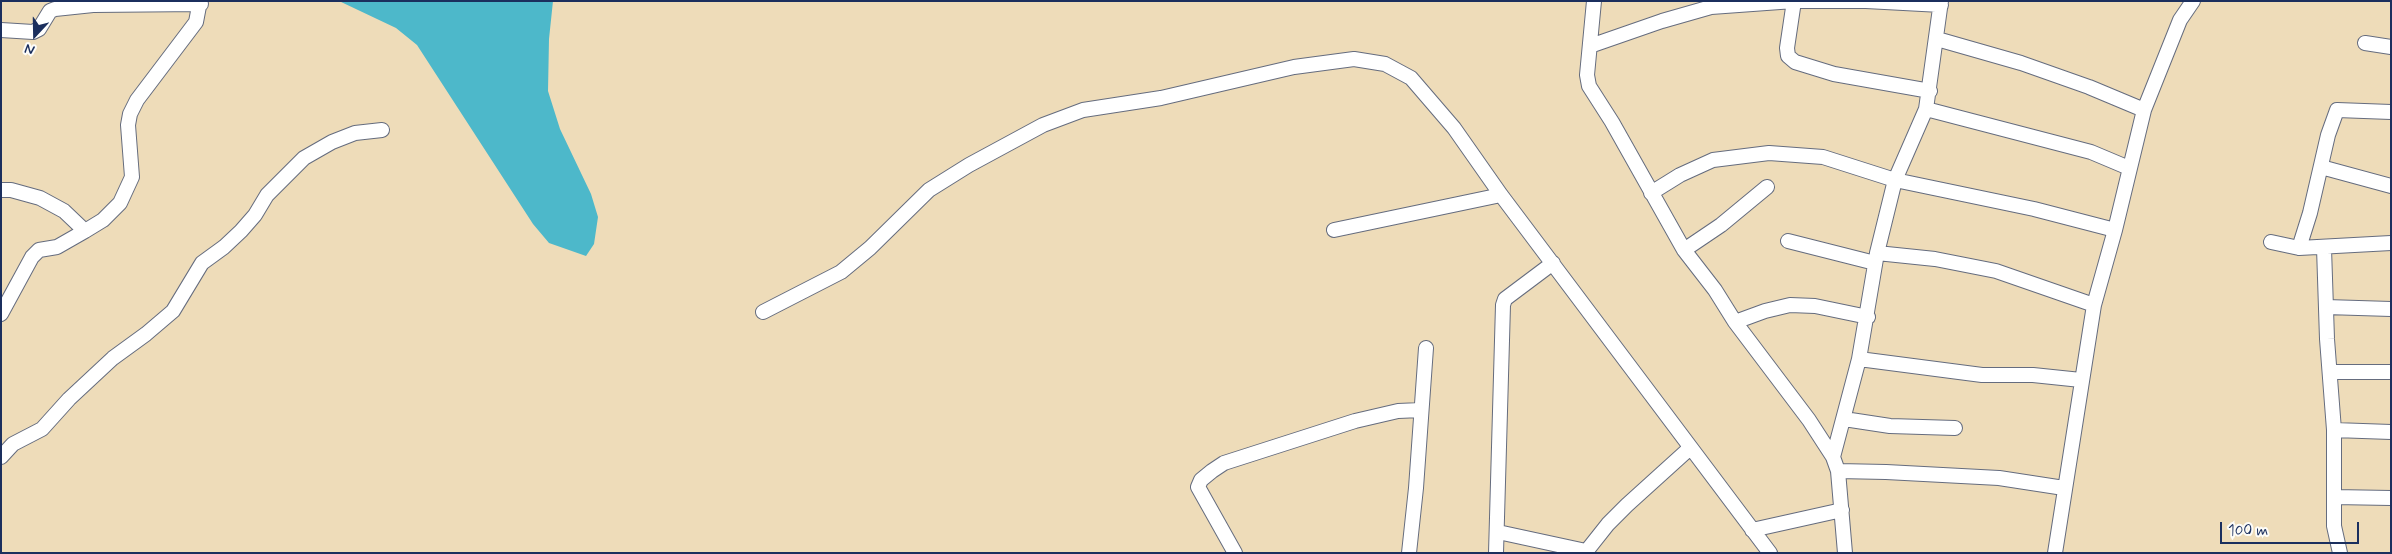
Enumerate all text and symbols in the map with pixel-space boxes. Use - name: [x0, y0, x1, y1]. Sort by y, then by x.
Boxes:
- north arrow: [10, 10, 60, 60]
- text: N: [22, 39, 37, 59]
- scale bar: [2222, 512, 2361, 544]
- text: 100 m: [2228, 521, 2268, 541]

